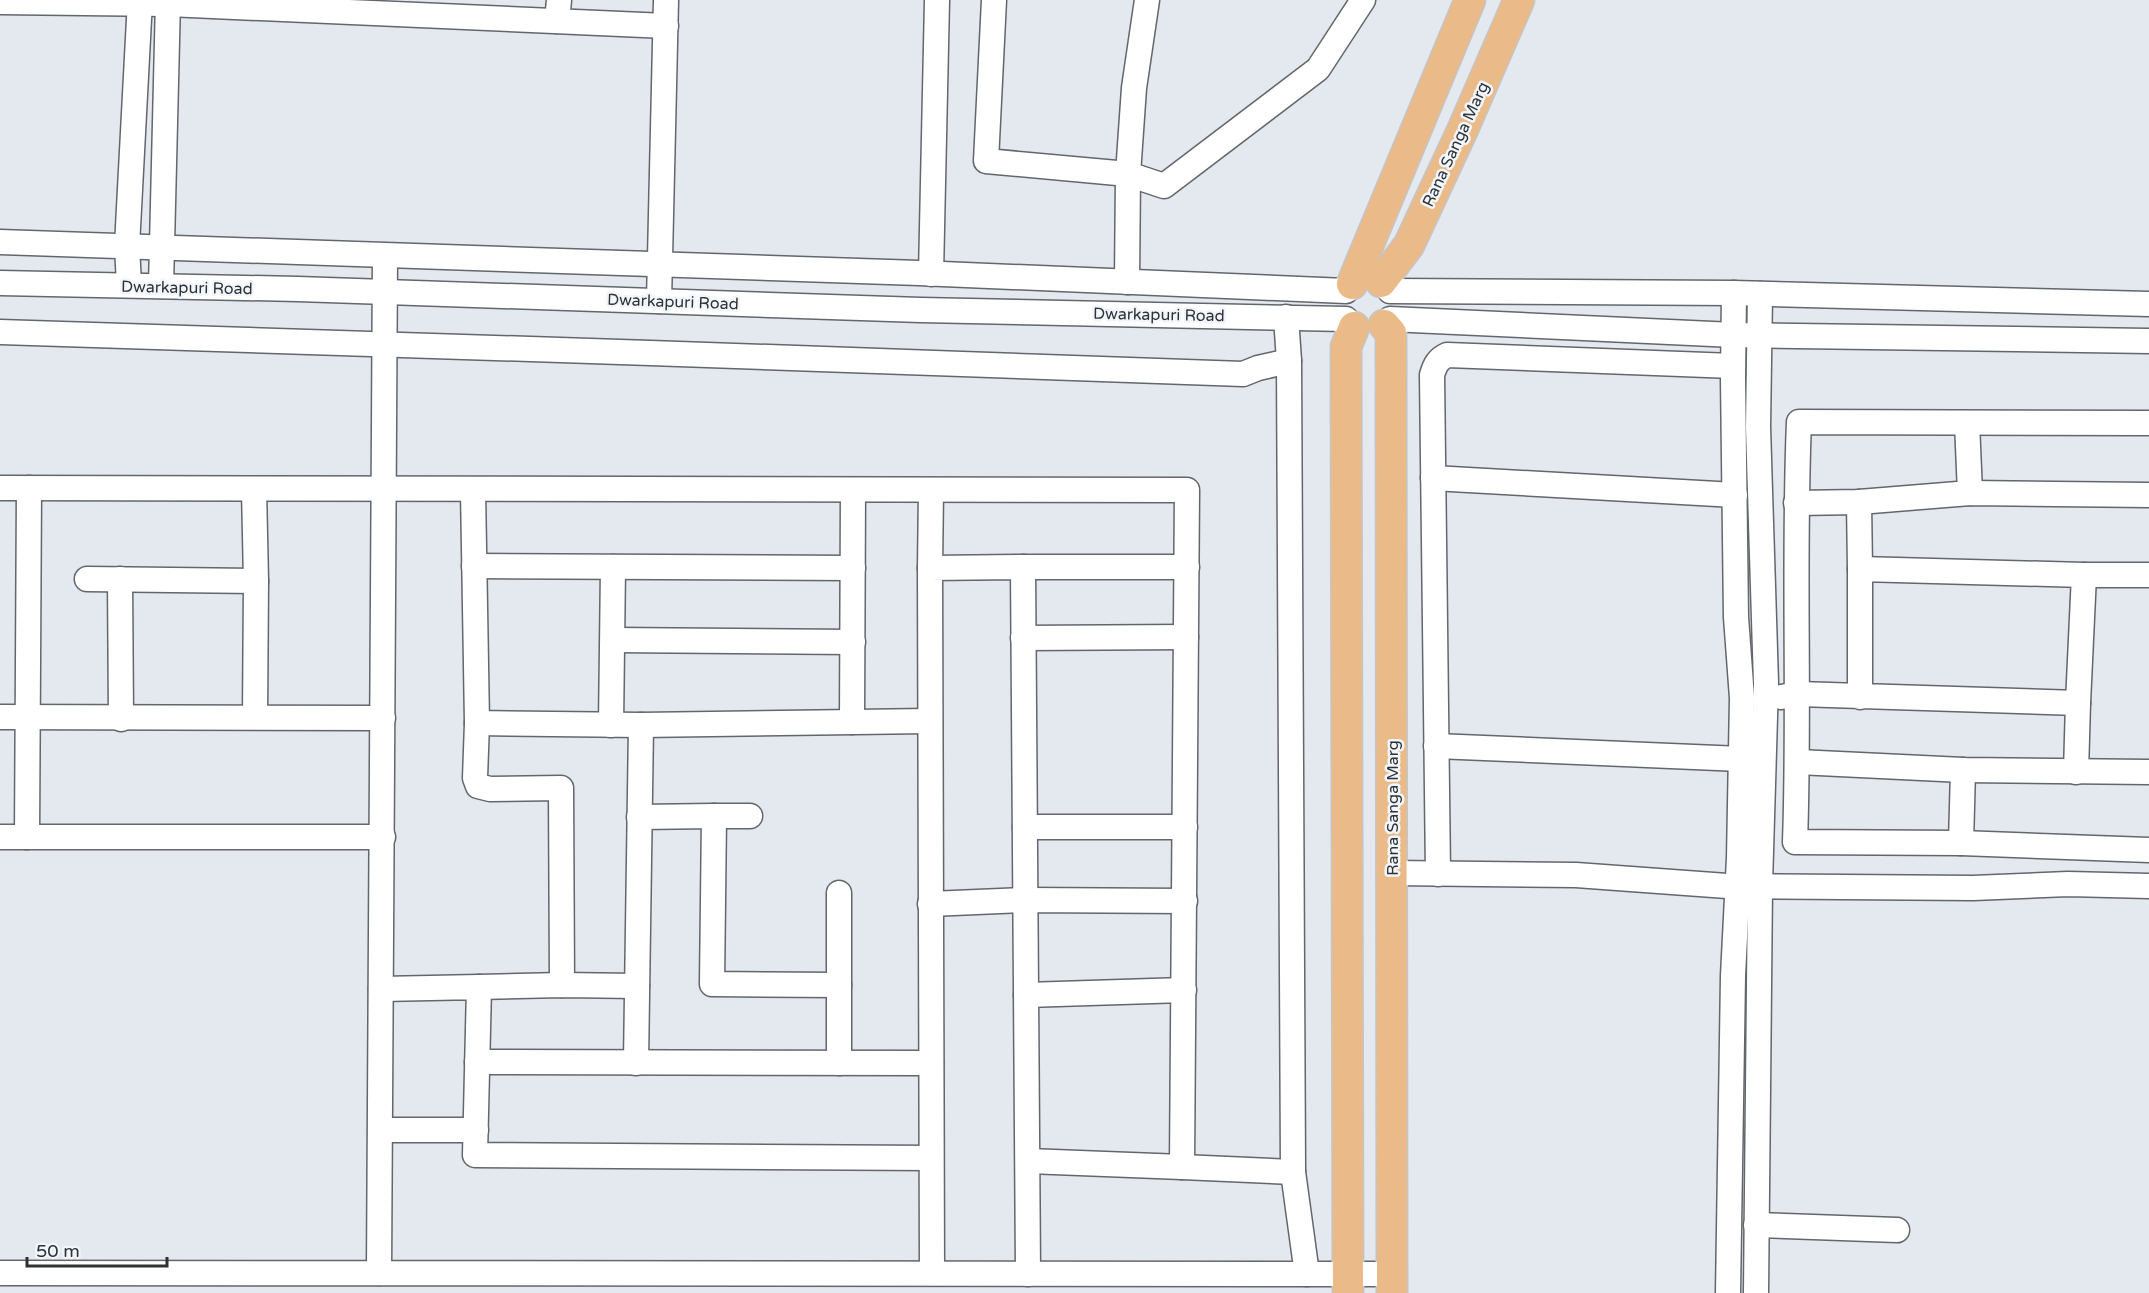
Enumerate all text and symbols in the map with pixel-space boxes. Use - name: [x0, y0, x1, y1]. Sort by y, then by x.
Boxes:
- street label: Rana Sanga Marg: [1418, 79, 1494, 210]
- street label: Dwarkapuri Road: [121, 277, 253, 299]
- street label: Dwarkapuri Road: [607, 290, 739, 314]
- street label: Dwarkapuri Road: [1093, 304, 1225, 326]
- street label: Rana Sanga Marg: [1383, 740, 1403, 876]
- scale bar: [27, 1230, 166, 1268]
- text: 50 m: [36, 1240, 80, 1262]

